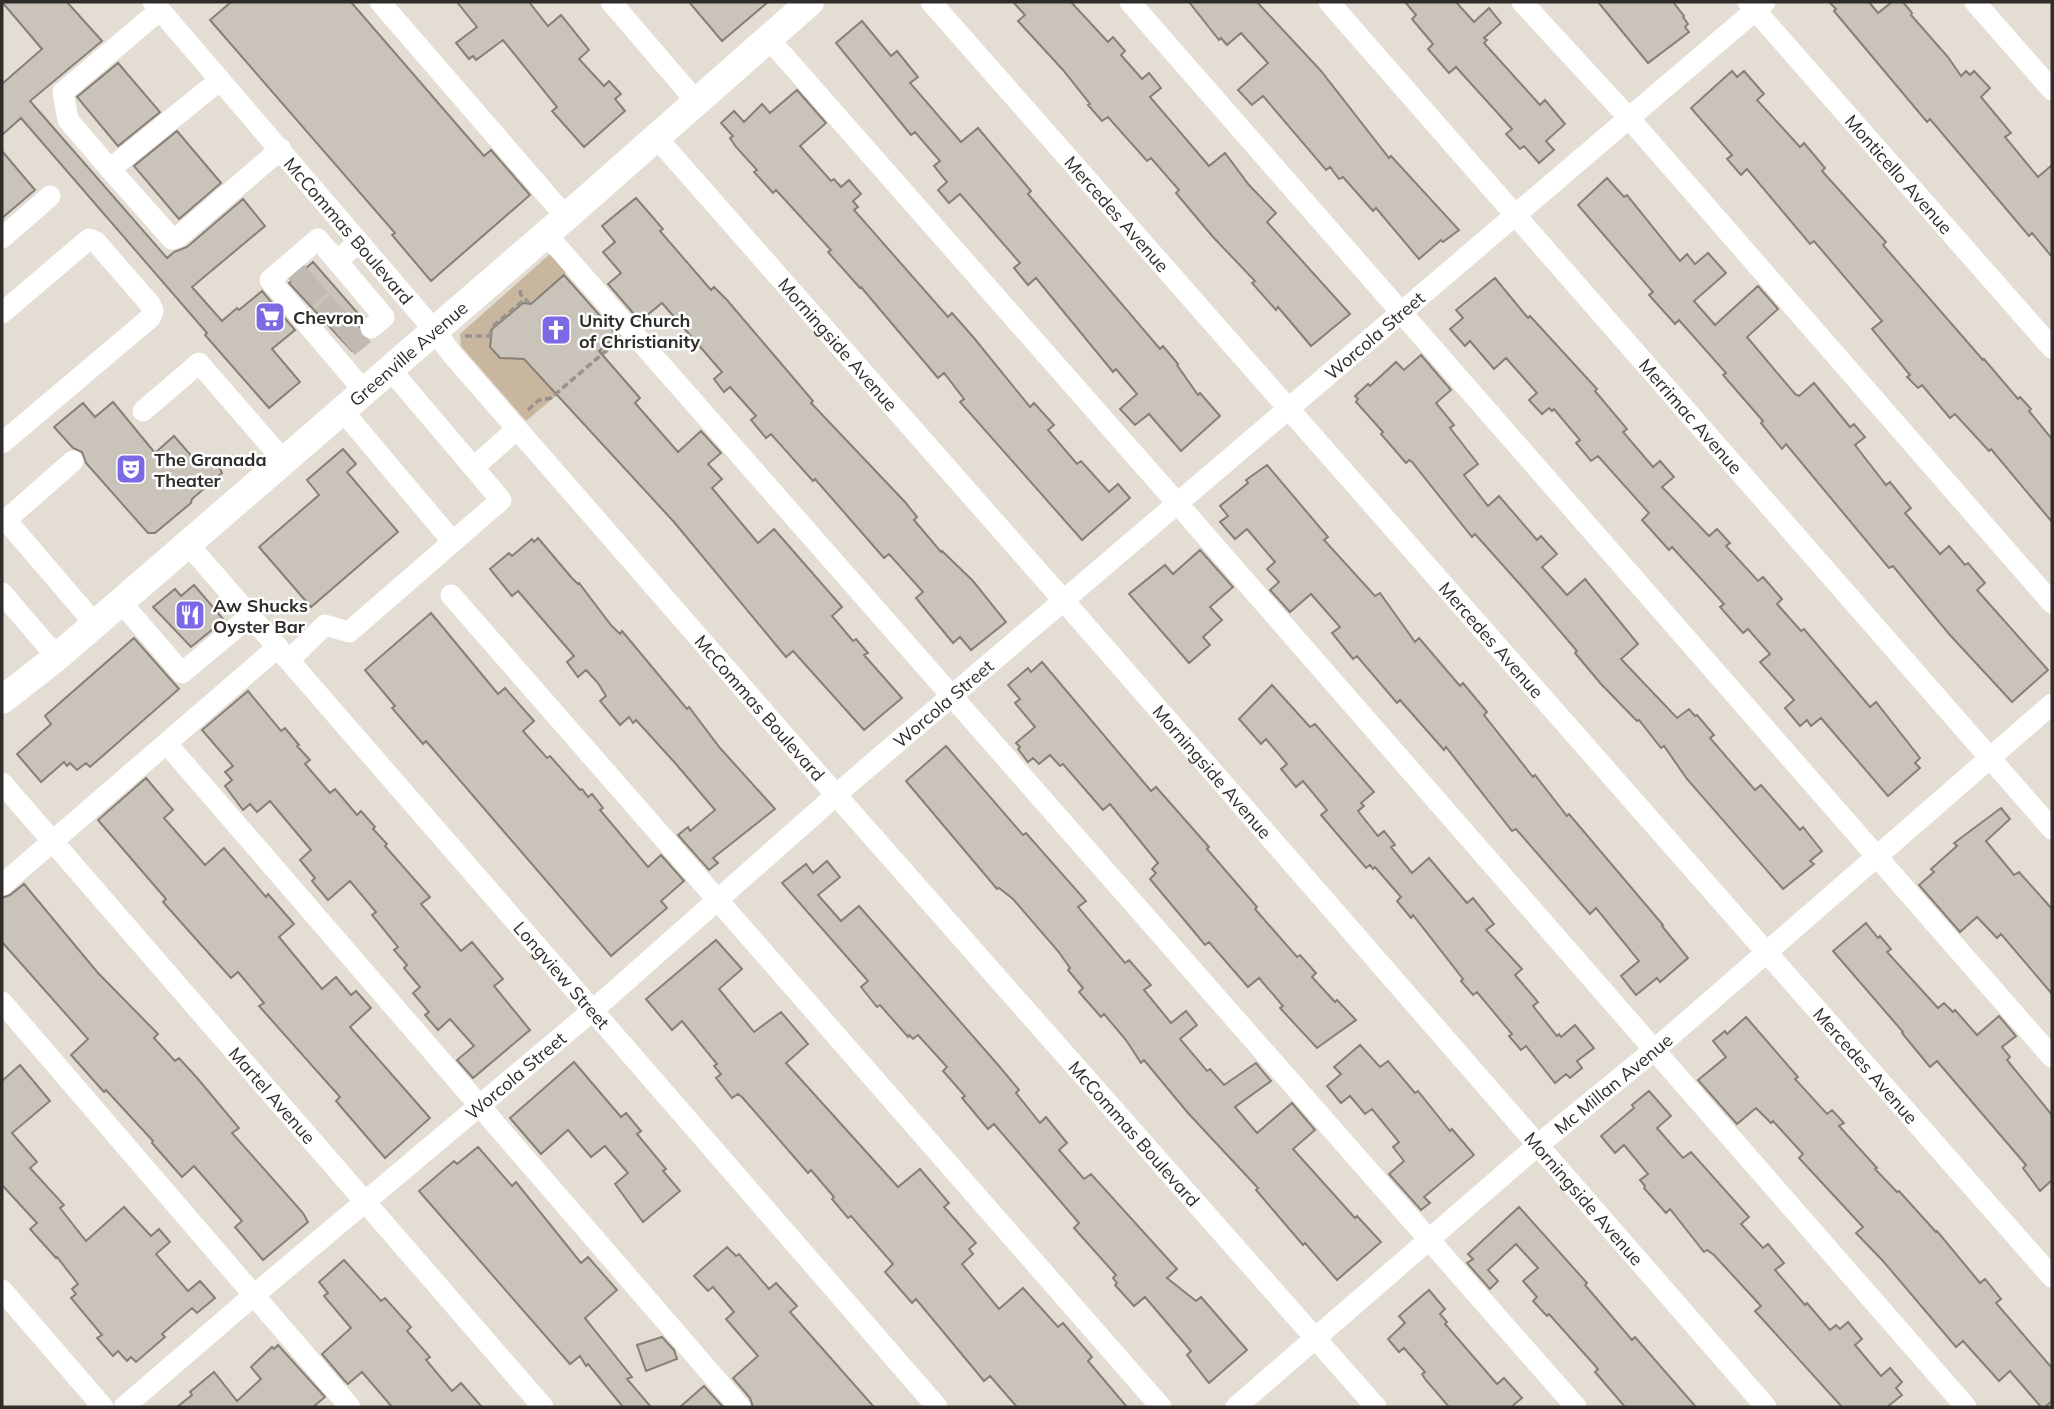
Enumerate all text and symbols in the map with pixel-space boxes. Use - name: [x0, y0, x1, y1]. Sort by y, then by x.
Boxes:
- street label: Monticello Avenue: [1840, 109, 1958, 239]
- street label: Mercedes Avenue: [1060, 151, 1174, 277]
- street label: McCommas Boulevard: [279, 152, 418, 309]
- street label: Morningside Avenue: [774, 273, 903, 416]
- street label: Worcola Street: [1320, 286, 1429, 384]
- street label: Greenville Avenue: [344, 296, 472, 411]
- supermarket icon: Chevron: [253, 300, 287, 334]
- place label: Chevron: [293, 306, 364, 329]
- place label: Unity Church of Christianity: [579, 309, 700, 353]
- church icon: Unity Church of Christianity: [539, 313, 573, 347]
- street label: Merrimac Avenue: [1634, 354, 1748, 478]
- place label: The Granada Theater: [154, 448, 267, 492]
- theatre icon: The Granada Theater: [114, 452, 148, 486]
- street label: Mercedes Avenue: [1434, 577, 1549, 702]
- place label: Aw Shucks Oyster Bar: [213, 594, 308, 638]
- restaurant icon: Aw Shucks Oyster Bar: [173, 598, 207, 632]
- street label: McCommas Boulevard: [690, 630, 830, 786]
- street label: Worcola Street: [888, 654, 998, 752]
- street label: Morningside Avenue: [1148, 700, 1277, 843]
- street label: Longview Street: [509, 916, 615, 1034]
- street label: Mercedes Avenue: [1809, 1003, 1923, 1128]
- street label: Worcola Street: [460, 1027, 570, 1124]
- street label: Mc Millan Avenue: [1549, 1028, 1677, 1139]
- street label: Martel Avenue: [224, 1042, 321, 1148]
- street label: McCommas Boulevard: [1064, 1056, 1205, 1211]
- street label: Morningside Avenue: [1520, 1127, 1649, 1270]

